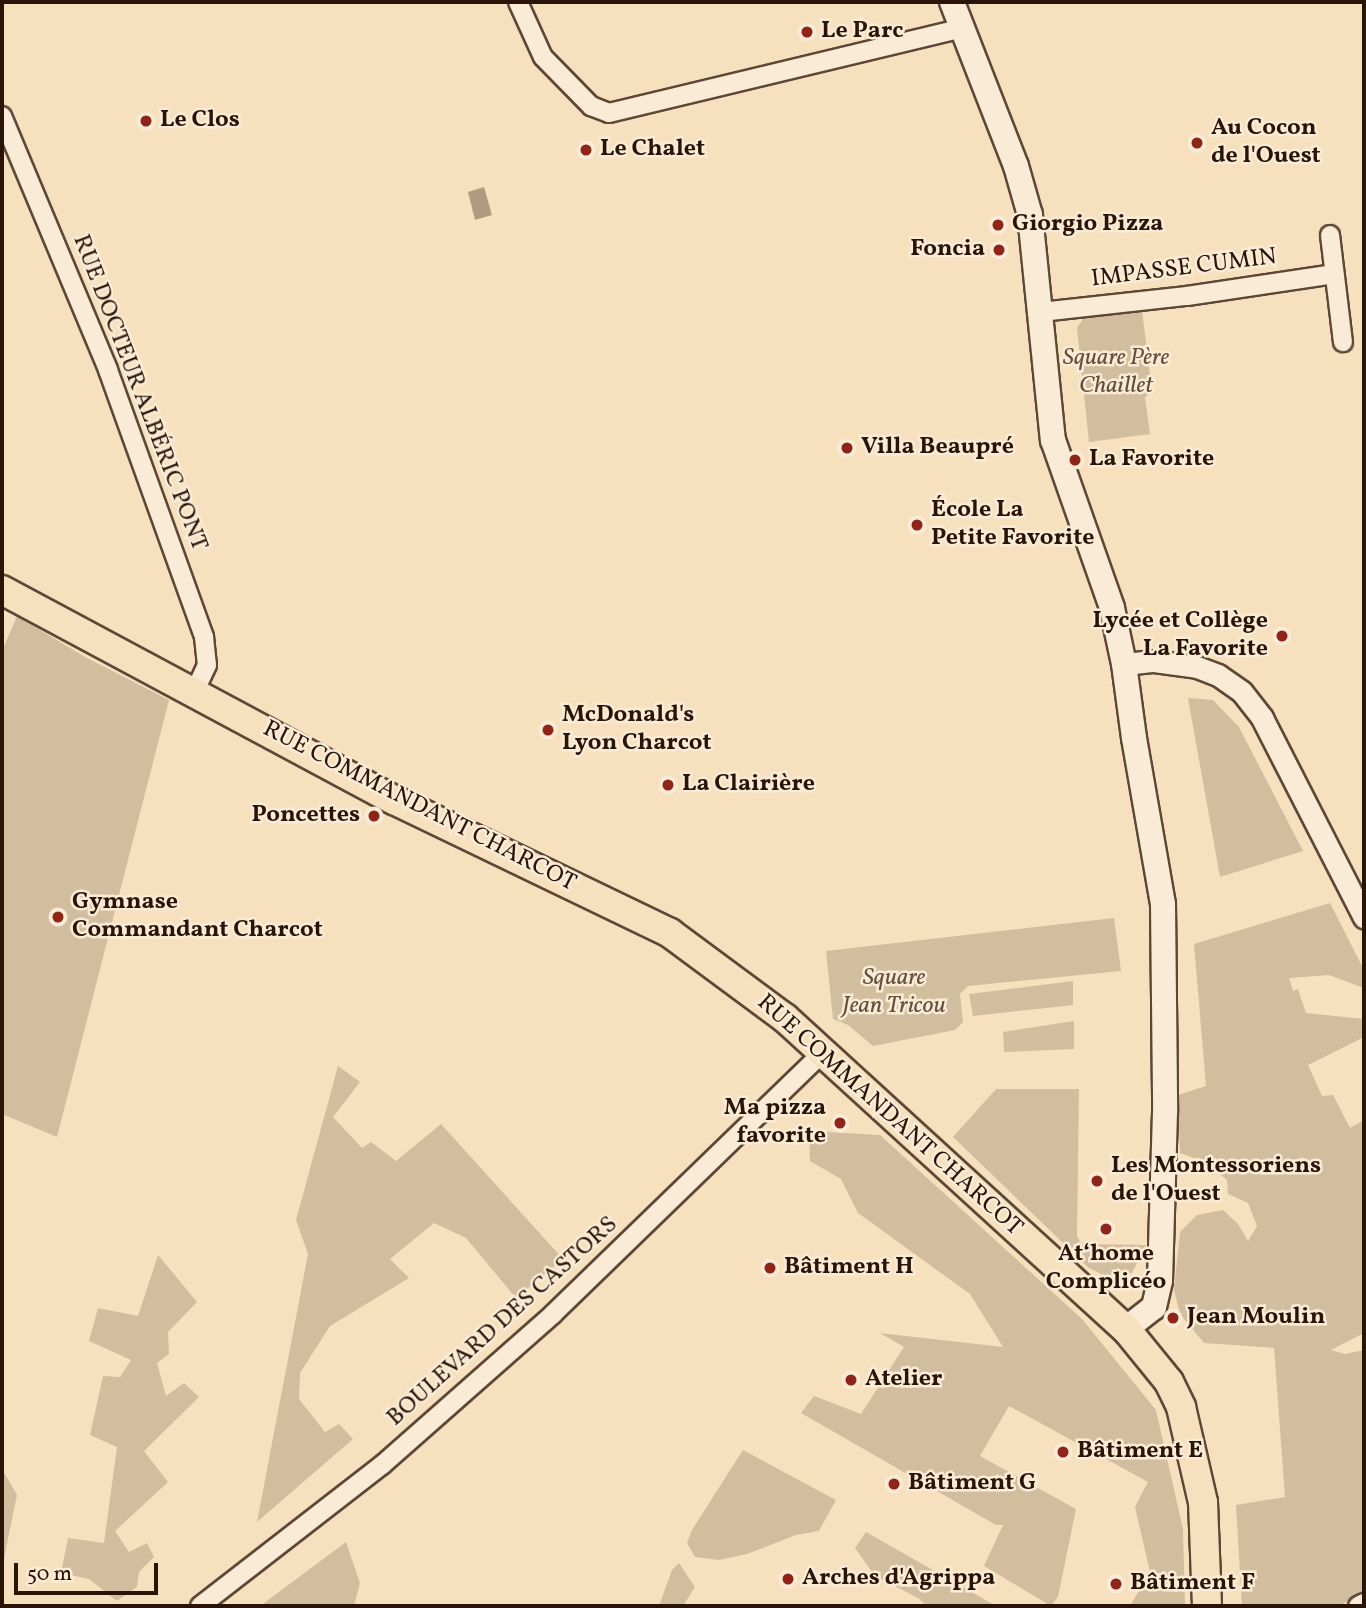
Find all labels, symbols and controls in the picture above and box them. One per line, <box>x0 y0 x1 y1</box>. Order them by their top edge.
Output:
place label: Le Parc <box>821 18 904 46</box>
marker: Le Parc <box>799 24 815 40</box>
place label: Le Clos <box>160 107 240 135</box>
marker: Le Clos <box>138 113 154 129</box>
place label: Au Cocon de l'Ouest <box>1211 115 1320 171</box>
marker: Au Cocon de l'Ouest <box>1189 135 1205 151</box>
place label: Le Chalet <box>600 136 705 164</box>
marker: Le Chalet <box>578 142 594 158</box>
place label: Giorgio Pizza <box>1012 211 1163 239</box>
marker: Giorgio Pizza <box>990 217 1006 233</box>
street label: RUE DOCTEUR ALBÉRIC PONT <box>65 231 213 555</box>
place label: Foncia <box>910 236 985 264</box>
marker: Foncia <box>991 242 1007 258</box>
street label: IMPASSE CUMIN <box>1090 243 1278 295</box>
park label: Square Père Chaillet <box>1063 345 1169 401</box>
place label: Villa Beaupré <box>861 434 1014 462</box>
marker: Villa Beaupré <box>839 440 855 456</box>
place label: La Favorite <box>1089 446 1214 474</box>
marker: La Favorite <box>1067 452 1083 468</box>
place label: École La Petite Favorite <box>931 497 1094 553</box>
marker: École La Petite Favorite <box>909 517 925 533</box>
place label: Lycée et Collège La Favorite <box>1092 608 1268 664</box>
marker: Lycée et Collège La Favorite <box>1274 628 1290 644</box>
place label: McDonald's Lyon Charcot <box>562 702 712 758</box>
street label: RUE COMMANDANT CHARCOT <box>257 715 581 899</box>
marker: McDonald's Lyon Charcot <box>540 722 556 738</box>
place label: La Clairière <box>682 771 815 799</box>
marker: La Clairière <box>660 777 676 793</box>
place label: Poncettes <box>251 802 360 830</box>
marker: Poncettes <box>366 808 382 824</box>
place label: Gymnase Commandant Charcot <box>72 889 323 945</box>
marker: Gymnase Commandant Charcot <box>50 909 66 925</box>
park label: Square Jean Tricou <box>842 965 946 1021</box>
street label: RUE COMMANDANT CHARCOT <box>750 989 1028 1243</box>
place label: Ma pizza favorite <box>724 1095 826 1151</box>
marker: Ma pizza favorite <box>832 1115 848 1131</box>
place label: Les Montessoriens de l'Ouest <box>1111 1153 1321 1209</box>
marker: Les Montessoriens de l'Ouest <box>1089 1173 1105 1189</box>
street label: BOULEVARD DES CASTORS <box>382 1211 624 1433</box>
marker: At‘home Complicéo <box>1098 1221 1114 1237</box>
place label: At‘home Complicéo <box>1046 1241 1166 1297</box>
place label: Bâtiment H <box>784 1254 914 1282</box>
marker: Bâtiment H <box>762 1260 778 1276</box>
place label: Jean Moulin <box>1187 1304 1325 1332</box>
marker: Jean Moulin <box>1165 1310 1181 1326</box>
place label: Atelier <box>865 1366 942 1394</box>
marker: Atelier <box>843 1372 859 1388</box>
place label: Bâtiment E <box>1077 1438 1203 1466</box>
marker: Bâtiment E <box>1055 1444 1071 1460</box>
place label: Bâtiment G <box>908 1470 1036 1498</box>
marker: Bâtiment G <box>886 1476 902 1492</box>
scale bar <box>18 1548 161 1592</box>
text: 50 m <box>27 1560 72 1589</box>
place label: Arches d'Agrippa <box>802 1565 995 1593</box>
place label: Bâtiment F <box>1130 1570 1255 1598</box>
marker: Arches d'Agrippa <box>780 1571 796 1587</box>
marker: Bâtiment F <box>1108 1576 1124 1592</box>

